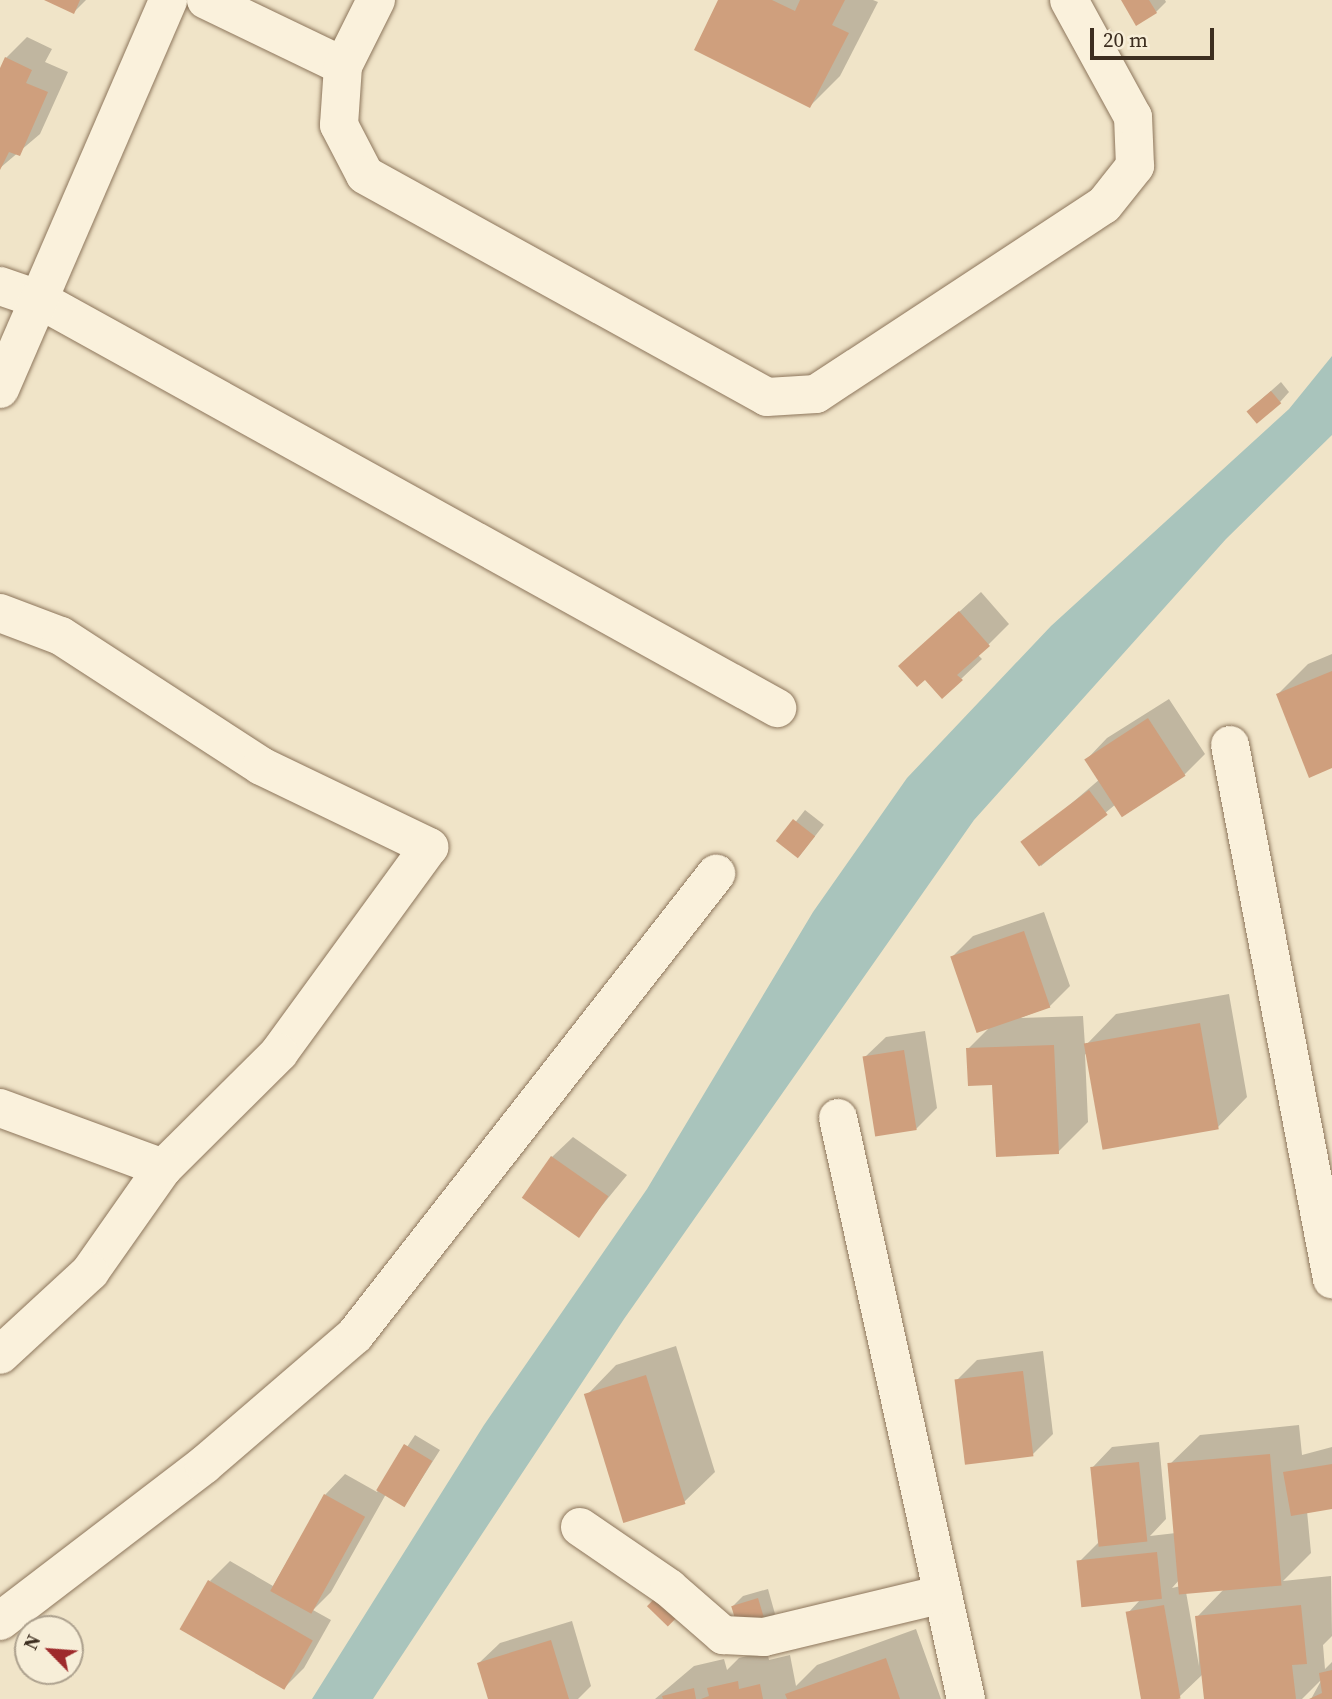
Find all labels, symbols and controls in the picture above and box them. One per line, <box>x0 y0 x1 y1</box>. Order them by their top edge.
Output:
scale bar <box>1094 14 1218 58</box>
text: 20 m <box>1103 25 1148 54</box>
north arrow <box>14 1615 84 1685</box>
text: N <box>17 1630 46 1654</box>

